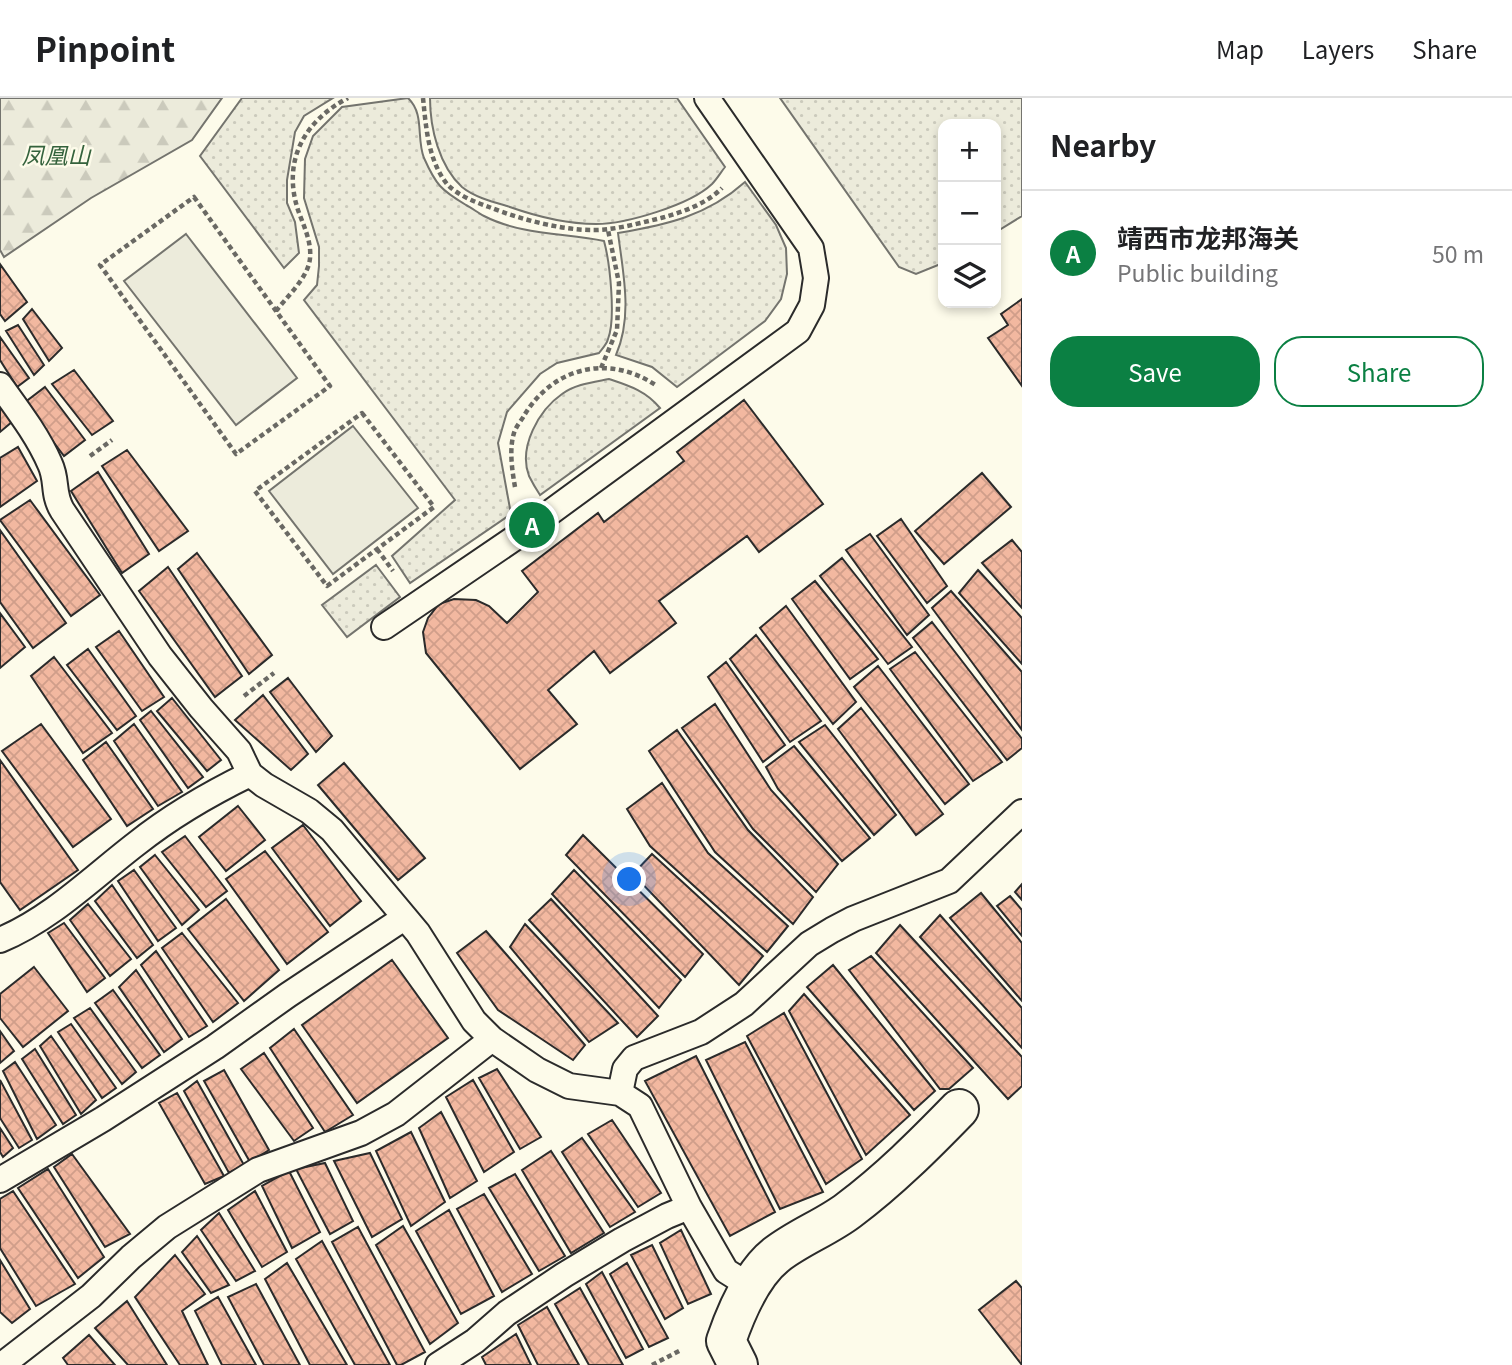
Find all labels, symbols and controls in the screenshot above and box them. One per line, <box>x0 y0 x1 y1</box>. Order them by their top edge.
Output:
text: Pinpoint <box>35 24 175 72</box>
text: Map <box>1216 31 1264 66</box>
text: Layers <box>1302 31 1374 66</box>
text: Share <box>1412 31 1477 66</box>
map controls <box>938 119 1001 308</box>
button: + <box>938 119 1001 182</box>
text: Nearby <box>1050 122 1156 166</box>
park label: 凤凰山 <box>22 137 93 171</box>
button: − <box>938 182 1001 245</box>
text: 靖西市龙邦海关 <box>1117 218 1299 255</box>
text: A <box>1066 236 1080 270</box>
text: 50 m <box>1432 236 1484 270</box>
button: layers <box>938 245 1001 308</box>
text: Public building <box>1117 255 1278 289</box>
button: Save <box>1050 336 1260 407</box>
button: Share <box>1274 336 1484 407</box>
pin: A <box>509 499 555 551</box>
your location <box>612 862 646 896</box>

